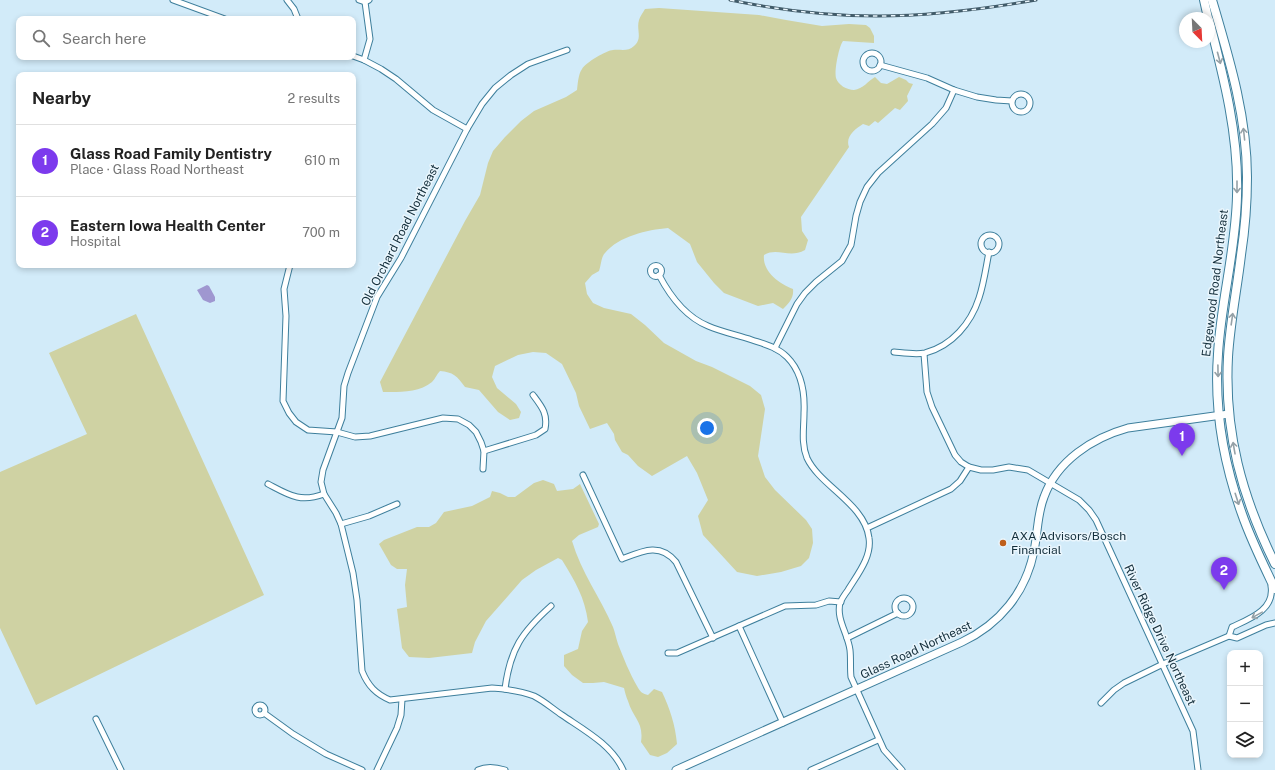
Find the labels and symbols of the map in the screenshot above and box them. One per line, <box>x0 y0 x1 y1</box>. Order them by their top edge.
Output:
north arrow <box>1179 12 1215 48</box>
one-way arrow <box>1216 51 1223 64</box>
one-way arrow <box>1240 128 1247 141</box>
street label: Old Orchard Road Northeast <box>358 162 442 308</box>
one-way arrow <box>1233 180 1241 193</box>
street label: Edgewood Road Northeast <box>1199 208 1231 358</box>
one-way arrow <box>1228 313 1236 326</box>
one-way arrow <box>1214 364 1222 377</box>
your location <box>697 418 717 438</box>
pin: 1 <box>1169 423 1195 456</box>
one-way arrow <box>1229 442 1237 455</box>
one-way arrow <box>1234 493 1241 506</box>
place label: AXA Advisors/Bosch Financial <box>1011 529 1126 557</box>
marker: AXA Advisors/Bosch Financial <box>998 538 1008 548</box>
pin: 2 <box>1211 557 1237 590</box>
street label: River Ridge Drive Northeast <box>1121 562 1199 708</box>
one-way arrow <box>1251 611 1263 619</box>
street label: Glass Road Northeast <box>858 618 974 682</box>

